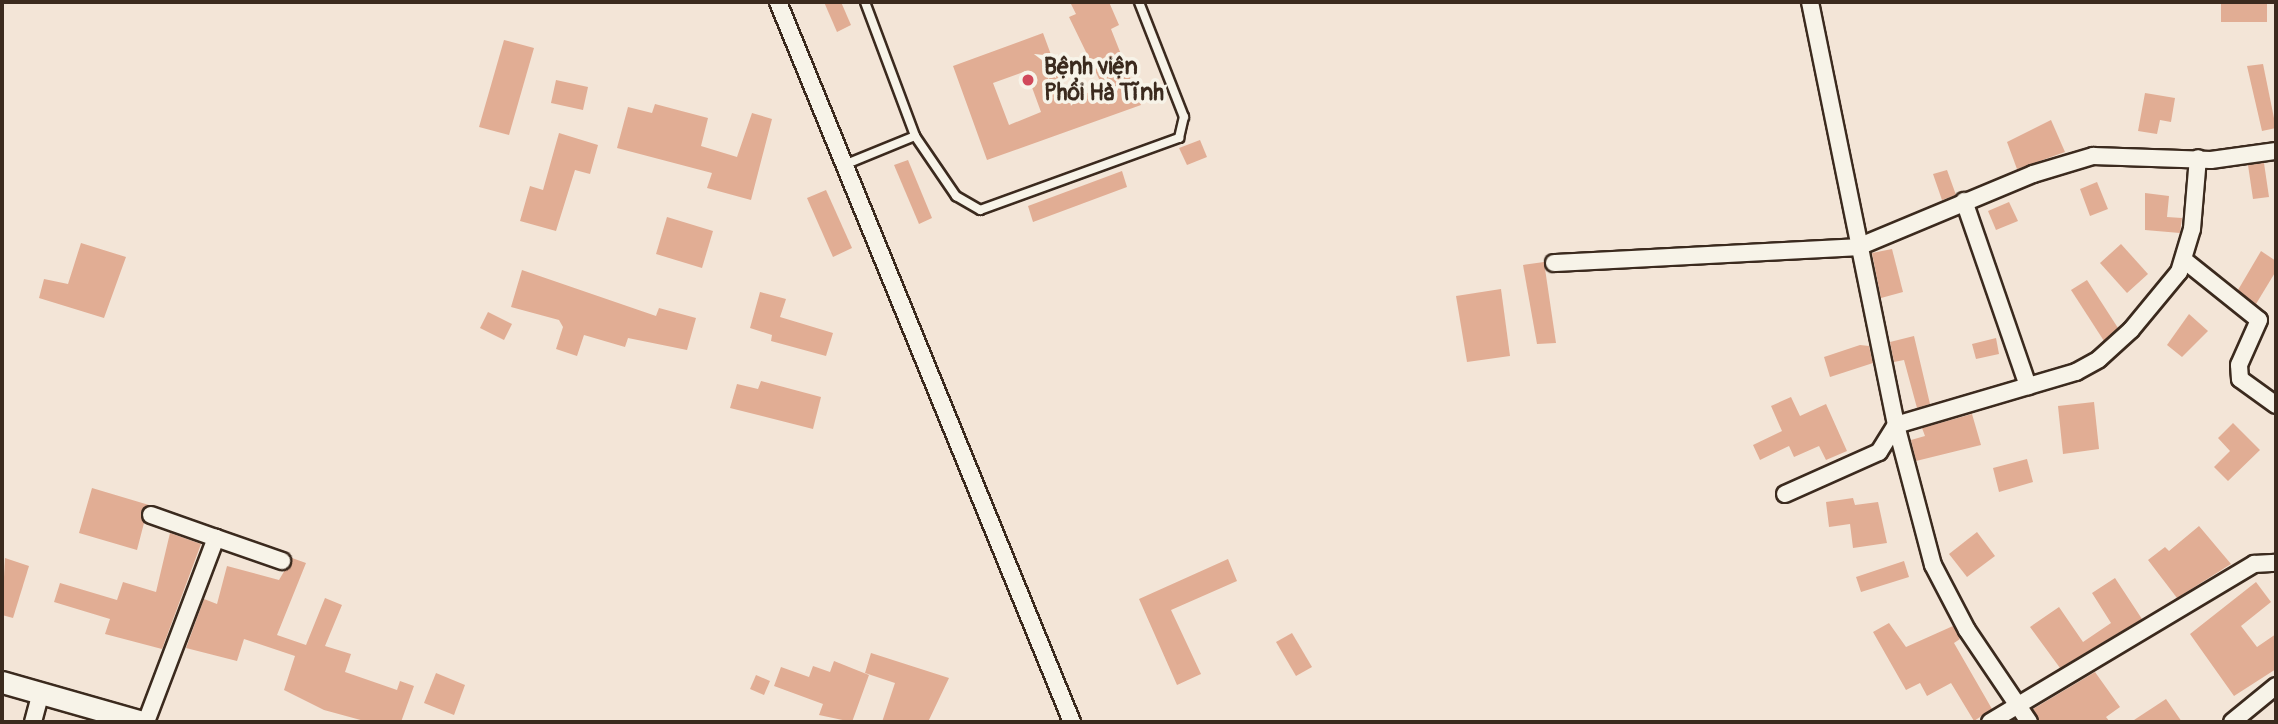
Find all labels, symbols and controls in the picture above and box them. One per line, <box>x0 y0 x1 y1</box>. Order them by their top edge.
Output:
place label: Bệnh viện Phổi Hà Tĩnh <box>1044 53 1164 107</box>
marker: Bệnh viện Phổi Hà Tĩnh <box>1018 70 1038 90</box>

